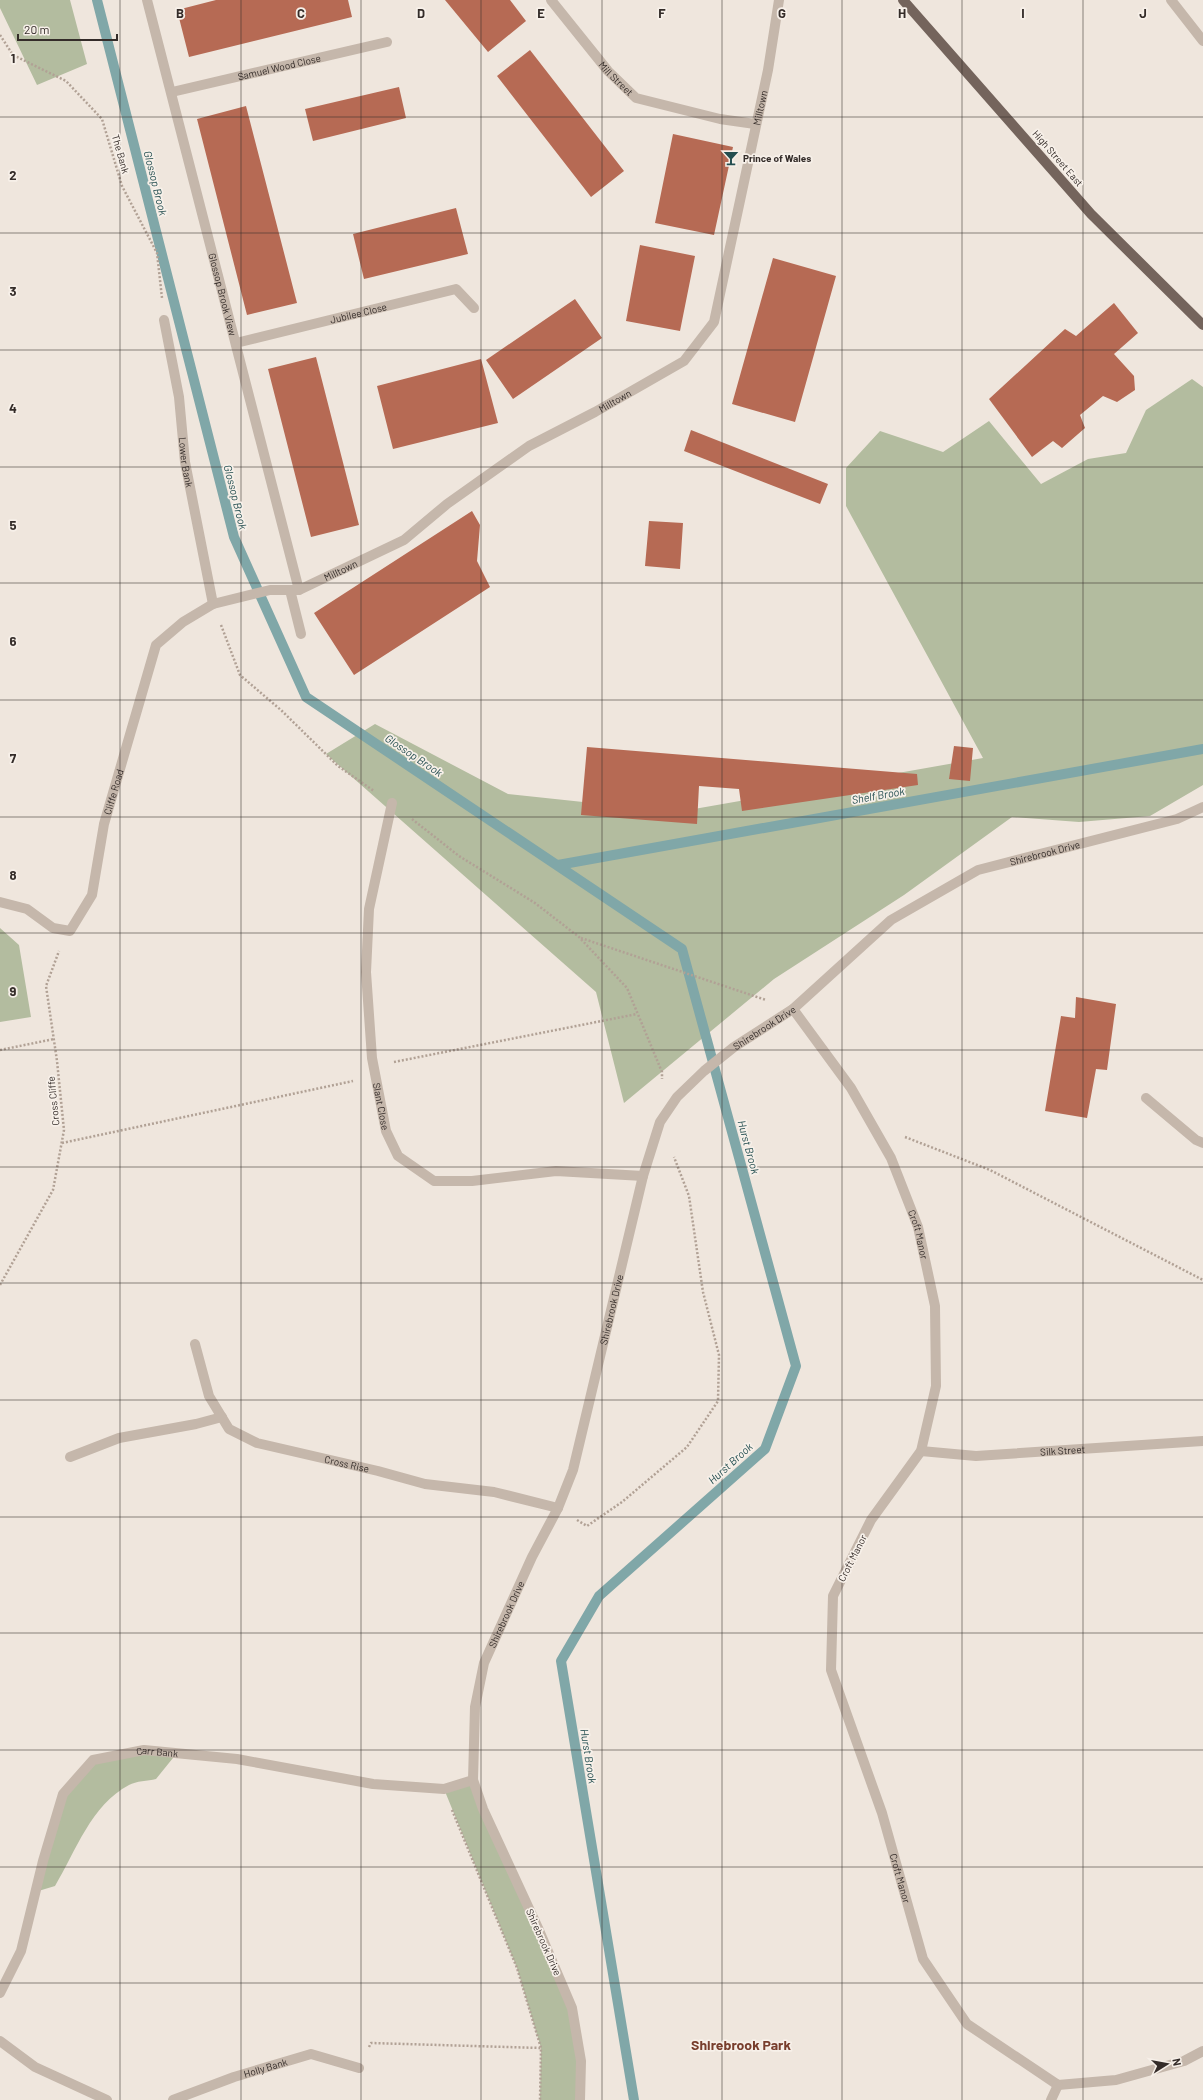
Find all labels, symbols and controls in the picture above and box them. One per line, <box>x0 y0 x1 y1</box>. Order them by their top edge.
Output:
text: B <box>176 5 184 21</box>
text: C <box>297 5 305 21</box>
text: D <box>417 5 425 21</box>
text: E <box>537 5 545 21</box>
text: F <box>658 5 666 21</box>
text: G <box>778 5 786 21</box>
text: H <box>898 5 906 21</box>
text: I <box>1021 5 1025 21</box>
text: J <box>1139 5 1147 21</box>
scale bar <box>18 16 117 42</box>
text: 20 m <box>24 22 50 36</box>
text: 1 <box>11 50 15 66</box>
street label: Samuel Wood Close <box>236 52 322 83</box>
street label: Mill Street <box>597 59 636 98</box>
street label: Milltown <box>750 89 770 127</box>
street label: High Street East <box>1030 127 1086 189</box>
street label: The Bank <box>110 133 132 175</box>
water label: Glossop Brook <box>142 149 170 217</box>
bar icon: Prince of Wales <box>722 149 740 167</box>
place label: Prince of Wales <box>743 152 811 164</box>
text: 2 <box>9 167 17 183</box>
street label: Glossop Brook View <box>206 252 239 337</box>
text: 3 <box>9 283 17 299</box>
street label: Jubilee Close <box>329 300 388 326</box>
street label: Milltown <box>596 387 633 415</box>
text: 4 <box>9 400 17 416</box>
street label: Lower Bank <box>177 436 196 488</box>
water label: Glossop Brook <box>222 463 250 531</box>
text: 5 <box>9 517 17 533</box>
street label: Milltown <box>322 557 359 583</box>
text: 6 <box>10 633 17 649</box>
water label: Glossop Brook <box>383 731 446 779</box>
text: 7 <box>10 750 17 766</box>
street label: Cliffe Road <box>101 768 126 816</box>
water label: Shelf Brook <box>851 784 906 806</box>
street label: Shirebrook Drive <box>1008 838 1081 868</box>
text: 8 <box>9 867 17 883</box>
text: 9 <box>10 983 17 999</box>
street label: Shirebrook Drive <box>731 1003 798 1052</box>
street label: Cross Cliffe <box>44 1076 62 1126</box>
street label: Slant Close <box>371 1082 392 1131</box>
water label: Hurst Brook <box>736 1119 763 1176</box>
street label: Croft Manor <box>906 1208 931 1261</box>
street label: Shirebrook Drive <box>597 1273 625 1346</box>
water label: Hurst Brook <box>705 1439 755 1486</box>
street label: Silk Street <box>1040 1443 1086 1458</box>
street label: Cross Rise <box>323 1453 370 1475</box>
street label: Croft Manor <box>835 1532 869 1583</box>
street label: Shirebrook Drive <box>486 1579 526 1649</box>
water label: Hurst Brook <box>578 1728 600 1785</box>
street label: Carr Bank <box>135 1744 179 1759</box>
street label: Croft Manor <box>888 1852 913 1905</box>
street label: Shirebrook Drive <box>524 1907 564 1977</box>
district label: Shirebrook Park <box>691 2036 791 2053</box>
north arrow <box>1147 2044 1187 2084</box>
street label: Holly Bank <box>242 2055 289 2080</box>
text: N <box>1170 2057 1184 2067</box>

